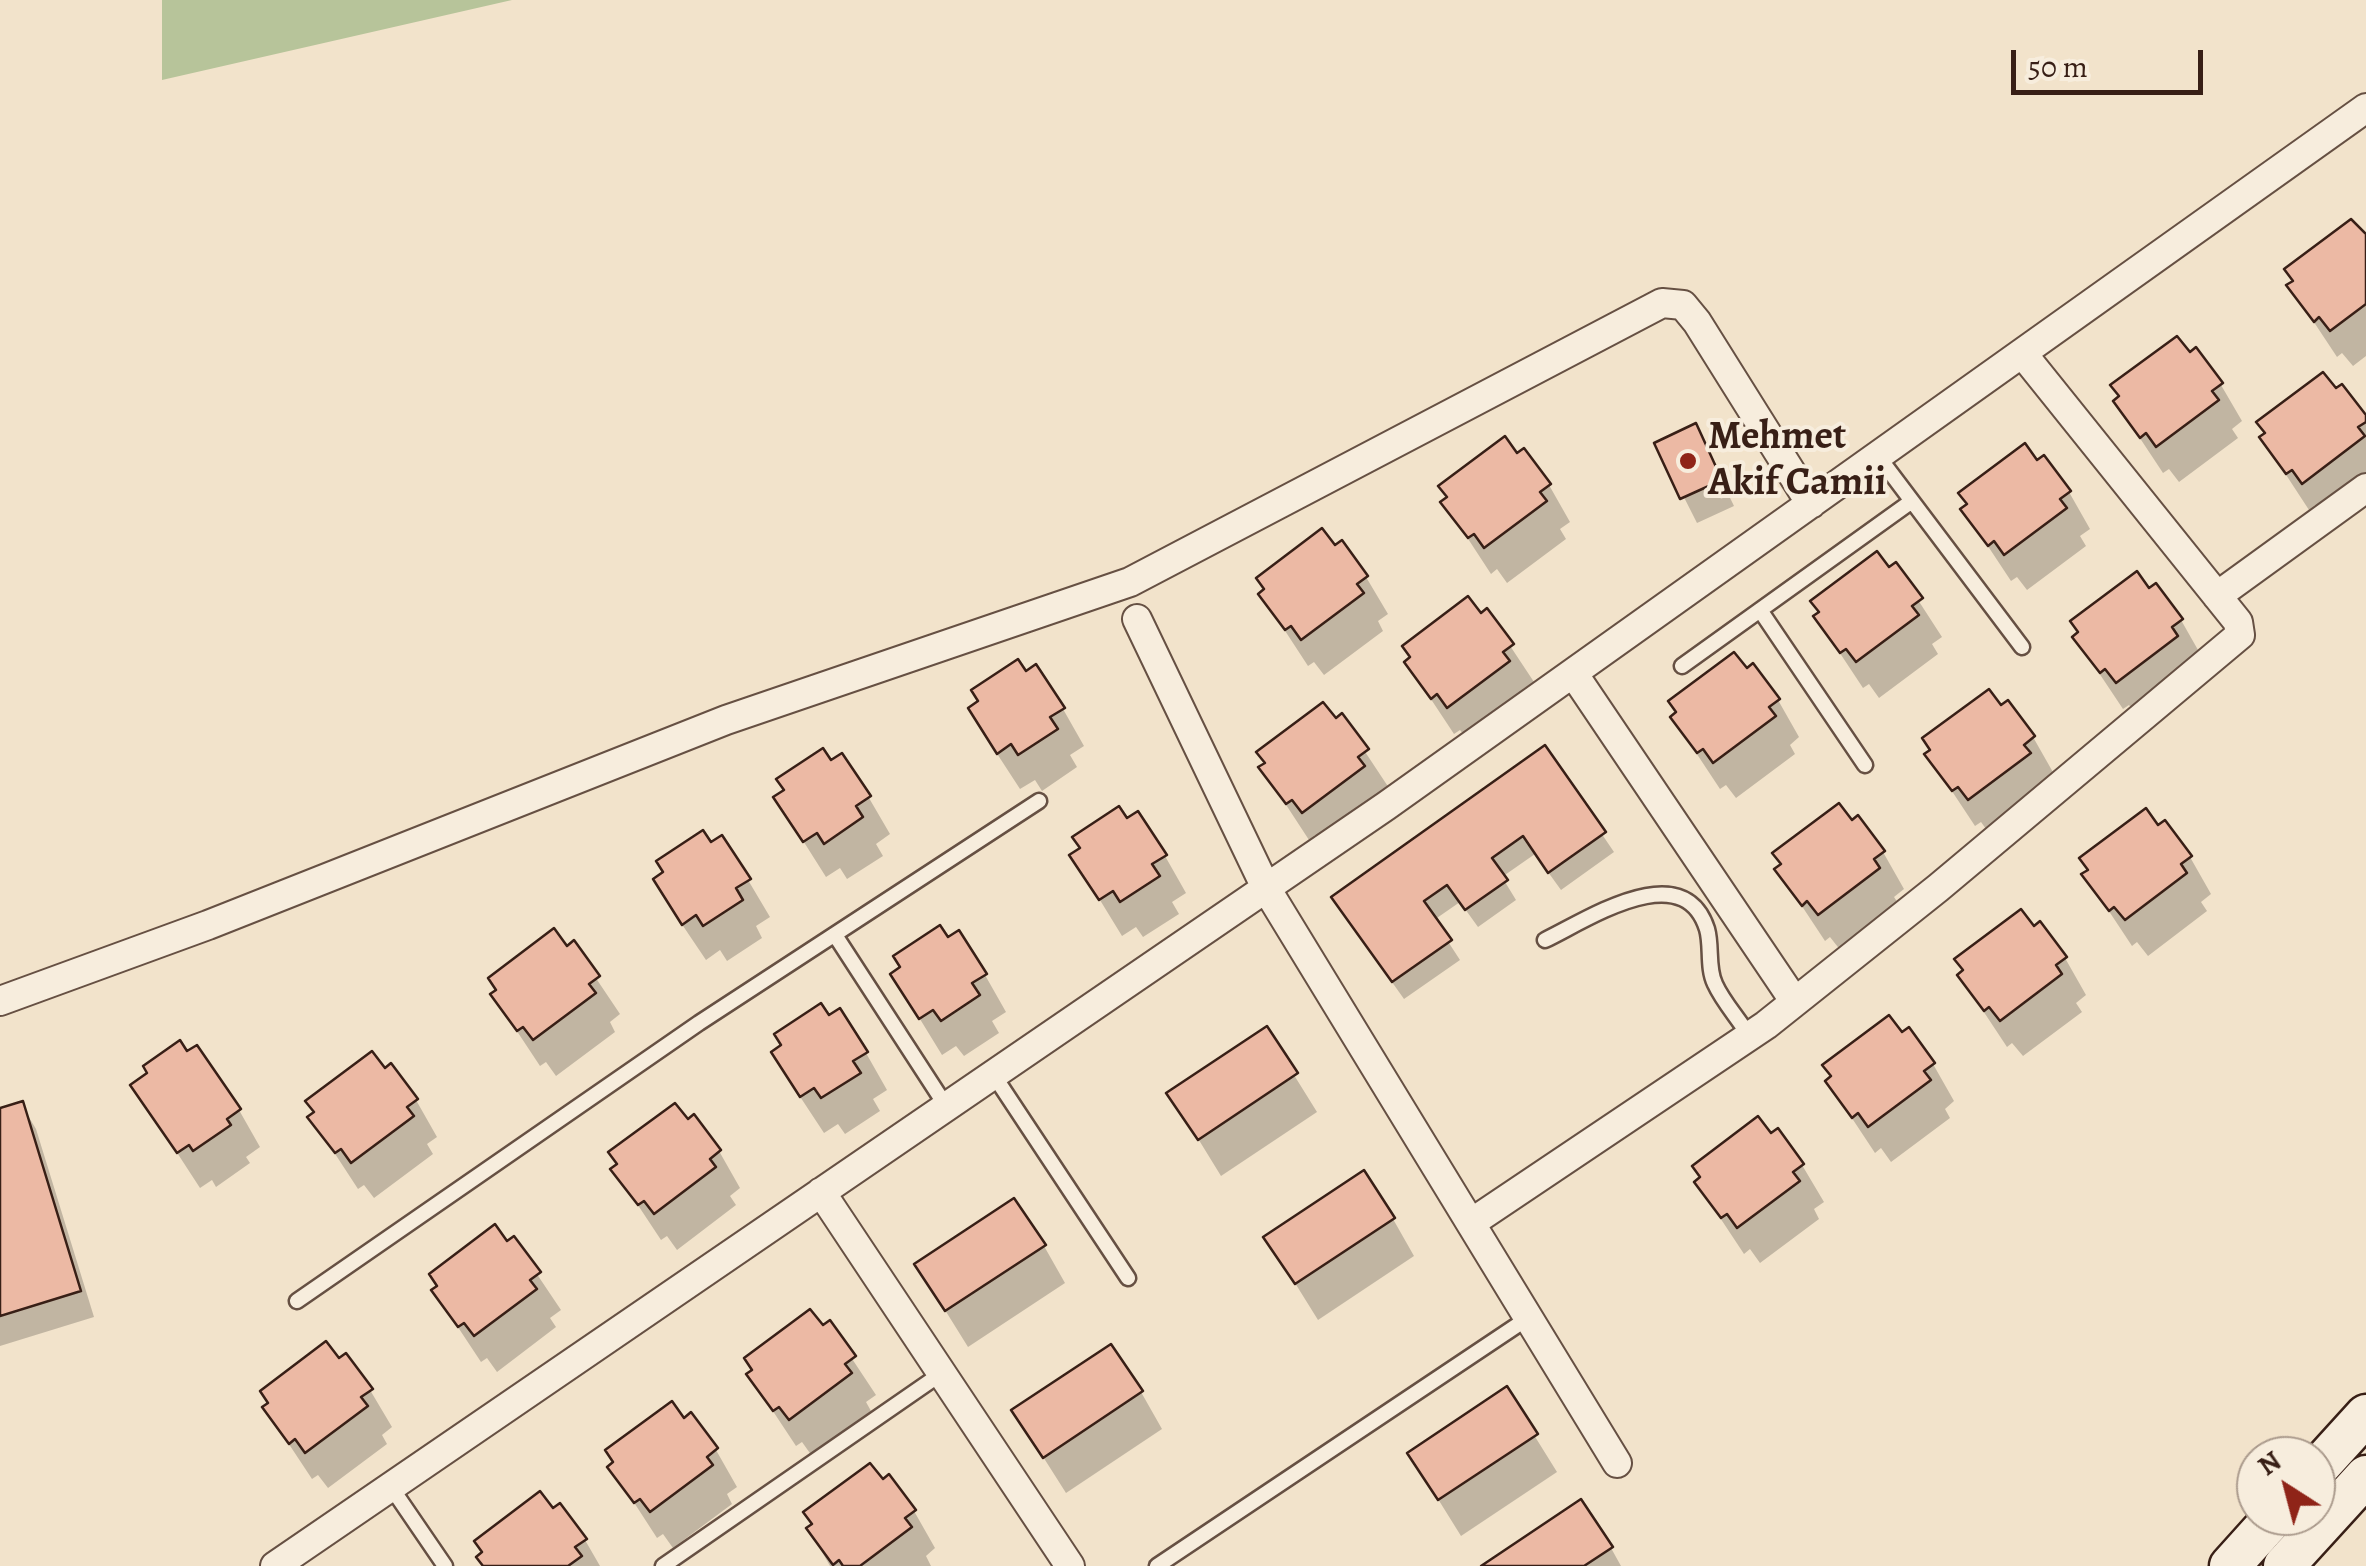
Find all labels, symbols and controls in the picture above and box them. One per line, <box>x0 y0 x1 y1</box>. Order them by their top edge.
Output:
scale bar <box>2016 30 2208 92</box>
text: 50 m <box>2028 47 2088 87</box>
place label: Mehmet Akif Camii <box>1708 414 1887 508</box>
marker: Mehmet Akif Camii <box>1677 450 1699 472</box>
north arrow <box>2236 1436 2336 1536</box>
text: N <box>2250 1442 2289 1485</box>

